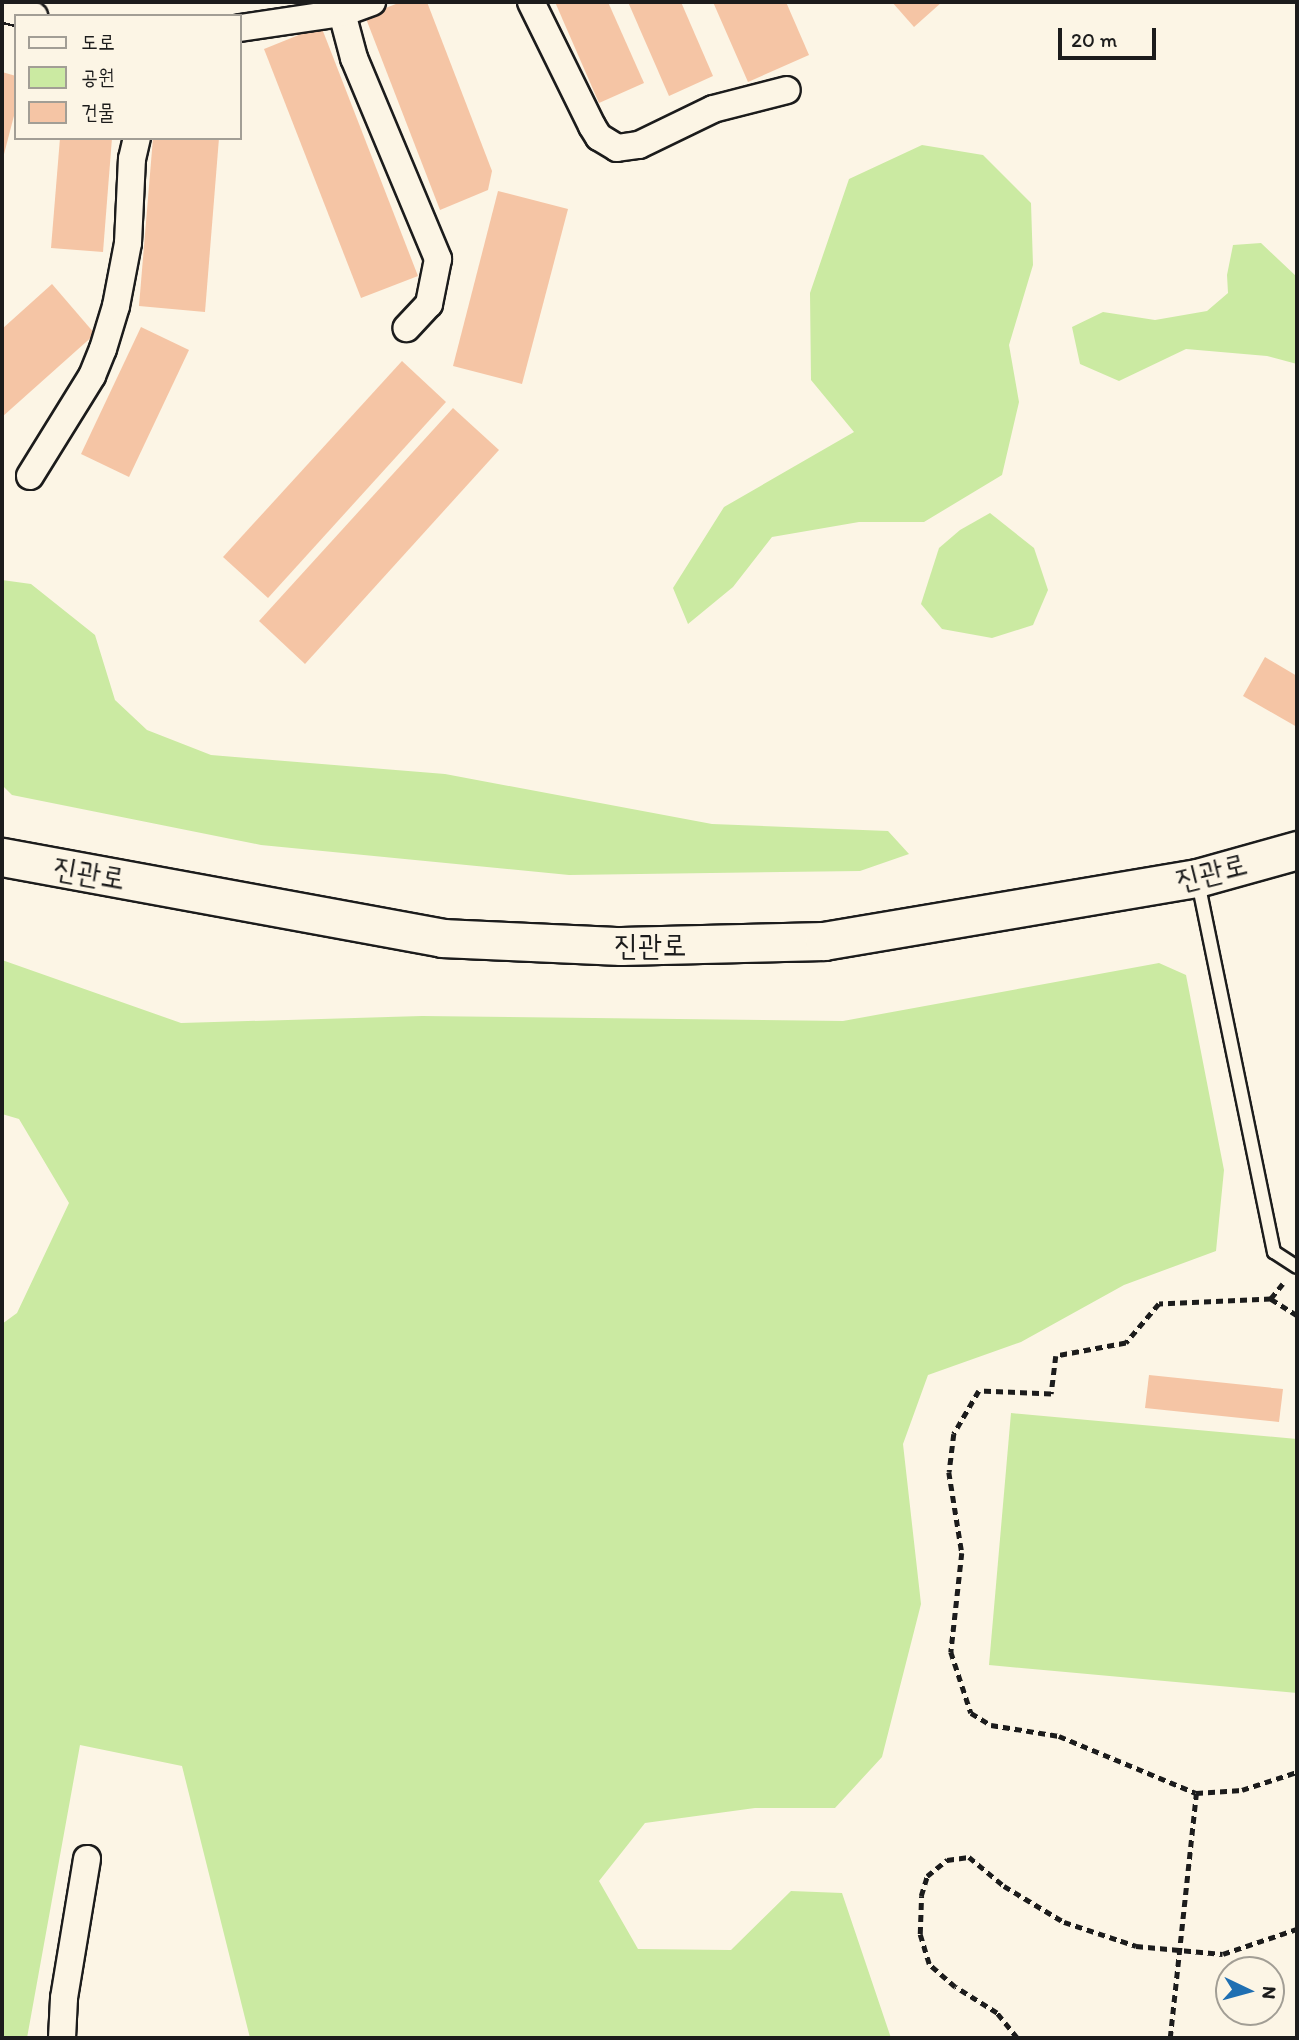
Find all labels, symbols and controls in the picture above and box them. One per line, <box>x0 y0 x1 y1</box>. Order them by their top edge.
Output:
legend <box>14 14 242 140</box>
scale bar <box>1061 14 1159 58</box>
text: 20 m <box>1071 27 1117 52</box>
text: 도로 <box>81 29 115 54</box>
text: 공원 <box>81 64 115 89</box>
text: 건물 <box>81 99 115 124</box>
street label: 진관로 <box>1172 846 1250 898</box>
street label: 진관로 <box>50 849 128 897</box>
street label: 진관로 <box>614 927 686 963</box>
north arrow <box>1215 1956 1285 2026</box>
text: N <box>1257 1985 1281 2000</box>

